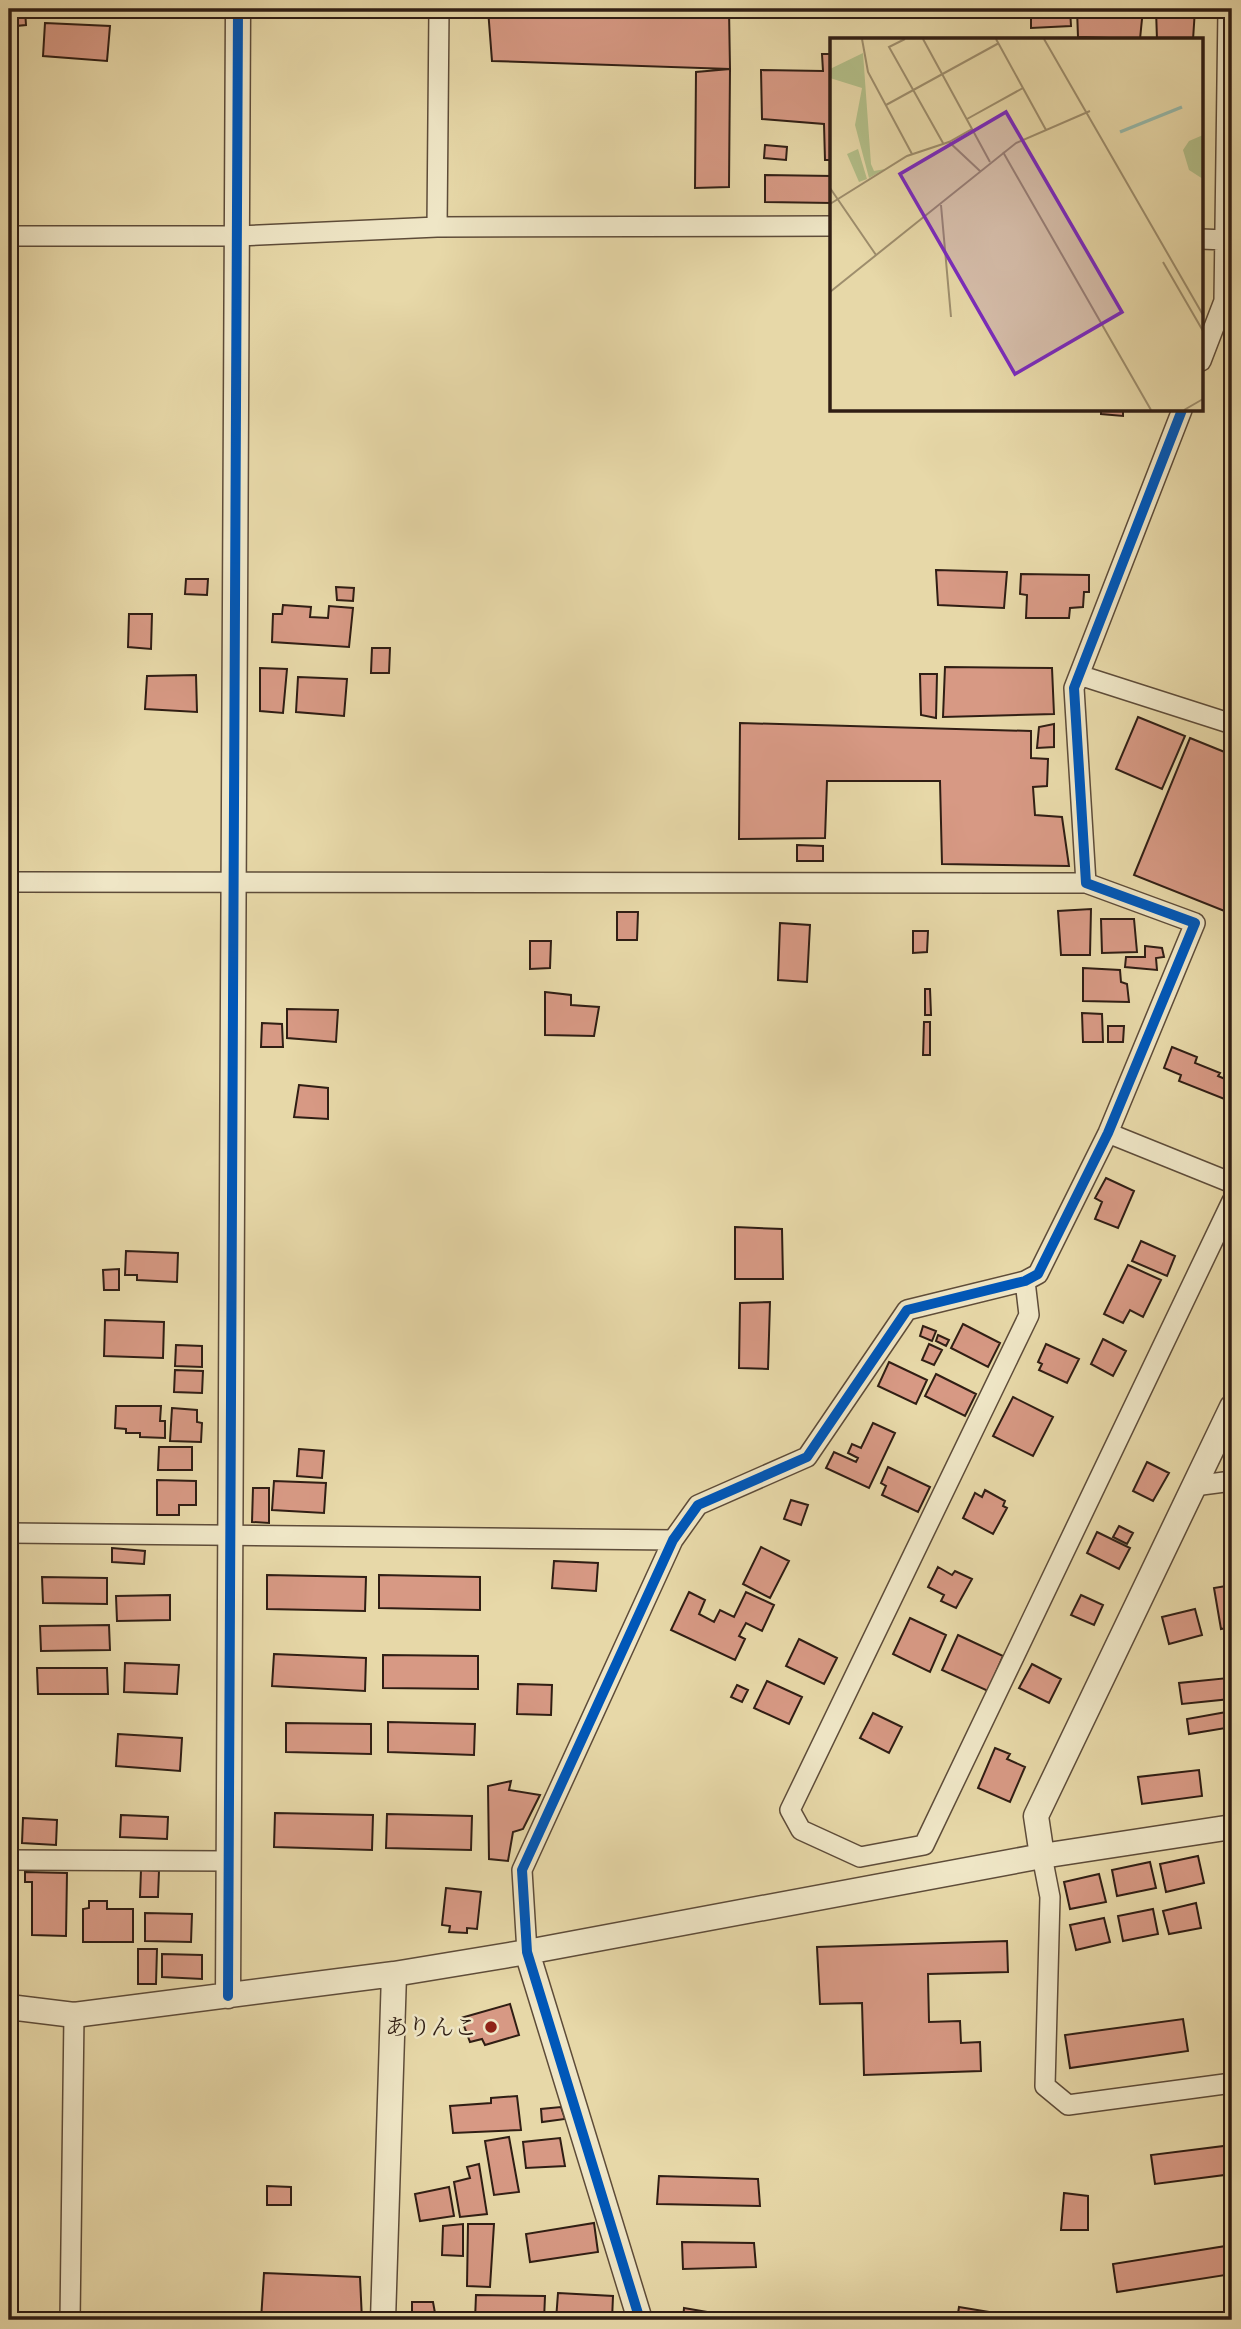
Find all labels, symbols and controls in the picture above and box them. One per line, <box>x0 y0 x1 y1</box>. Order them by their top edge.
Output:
inset map <box>830 38 1202 411</box>
place label: ありんこ <box>385 2013 477 2042</box>
marker: ありんこ <box>483 2019 499 2035</box>

